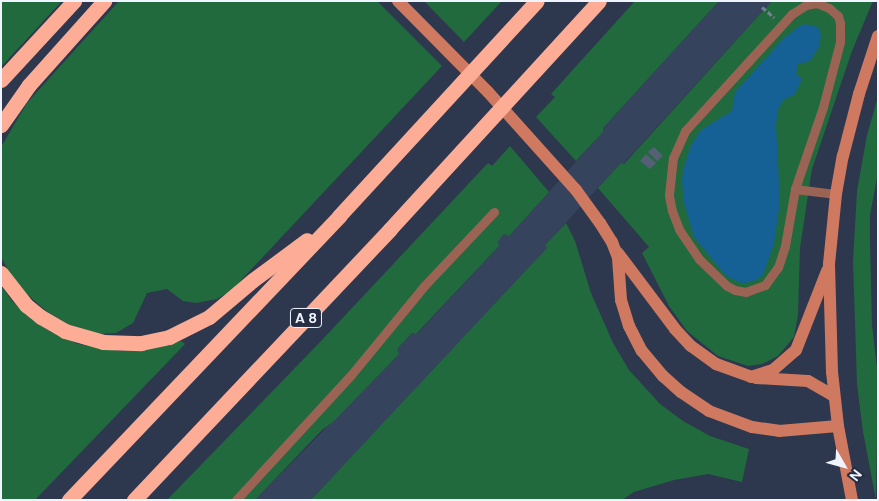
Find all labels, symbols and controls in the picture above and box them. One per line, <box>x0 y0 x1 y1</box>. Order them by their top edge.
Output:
road number: A 8 <box>290 306 322 330</box>
north arrow <box>819 441 869 491</box>
text: N <box>846 466 866 485</box>

